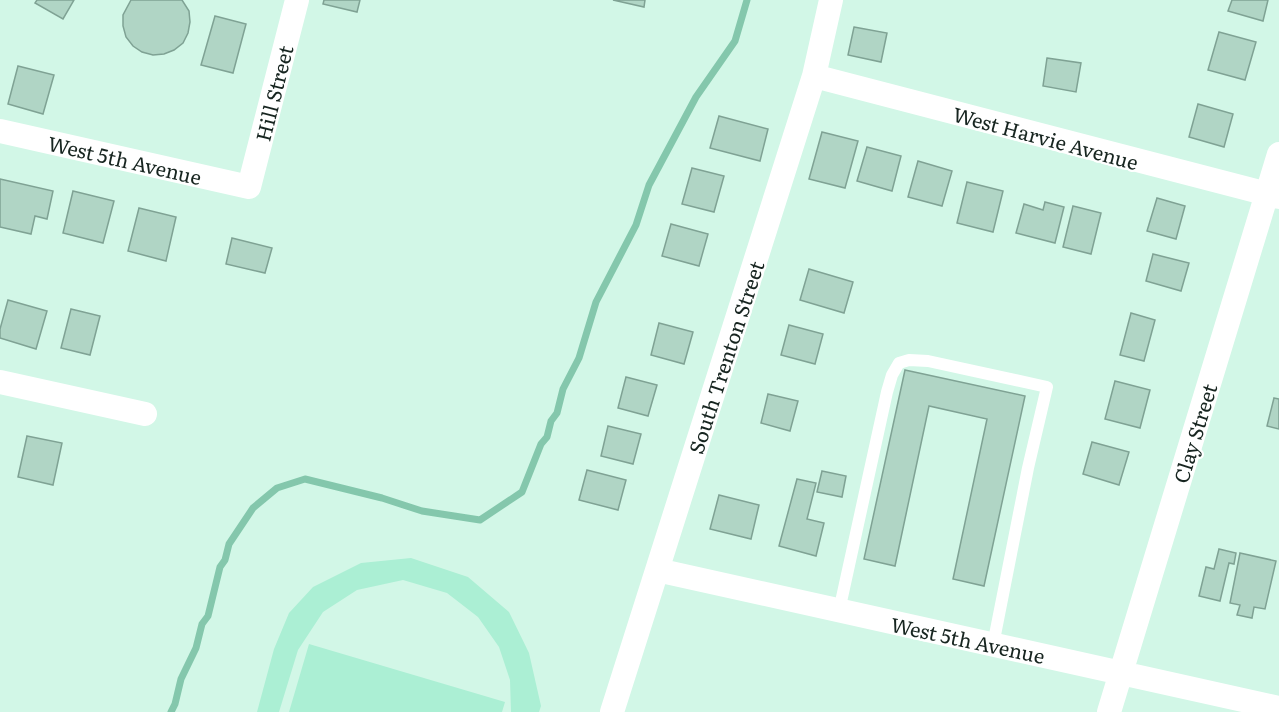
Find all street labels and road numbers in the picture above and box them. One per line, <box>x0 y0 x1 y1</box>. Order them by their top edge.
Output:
street label: Hill Street <box>247 42 299 144</box>
street label: West Harvie Avenue <box>950 98 1142 176</box>
street label: West 5th Avenue <box>45 127 205 191</box>
street label: South Trenton Street <box>680 257 770 457</box>
street label: Clay Street <box>1165 379 1223 487</box>
street label: West 5th Avenue <box>888 608 1048 670</box>

